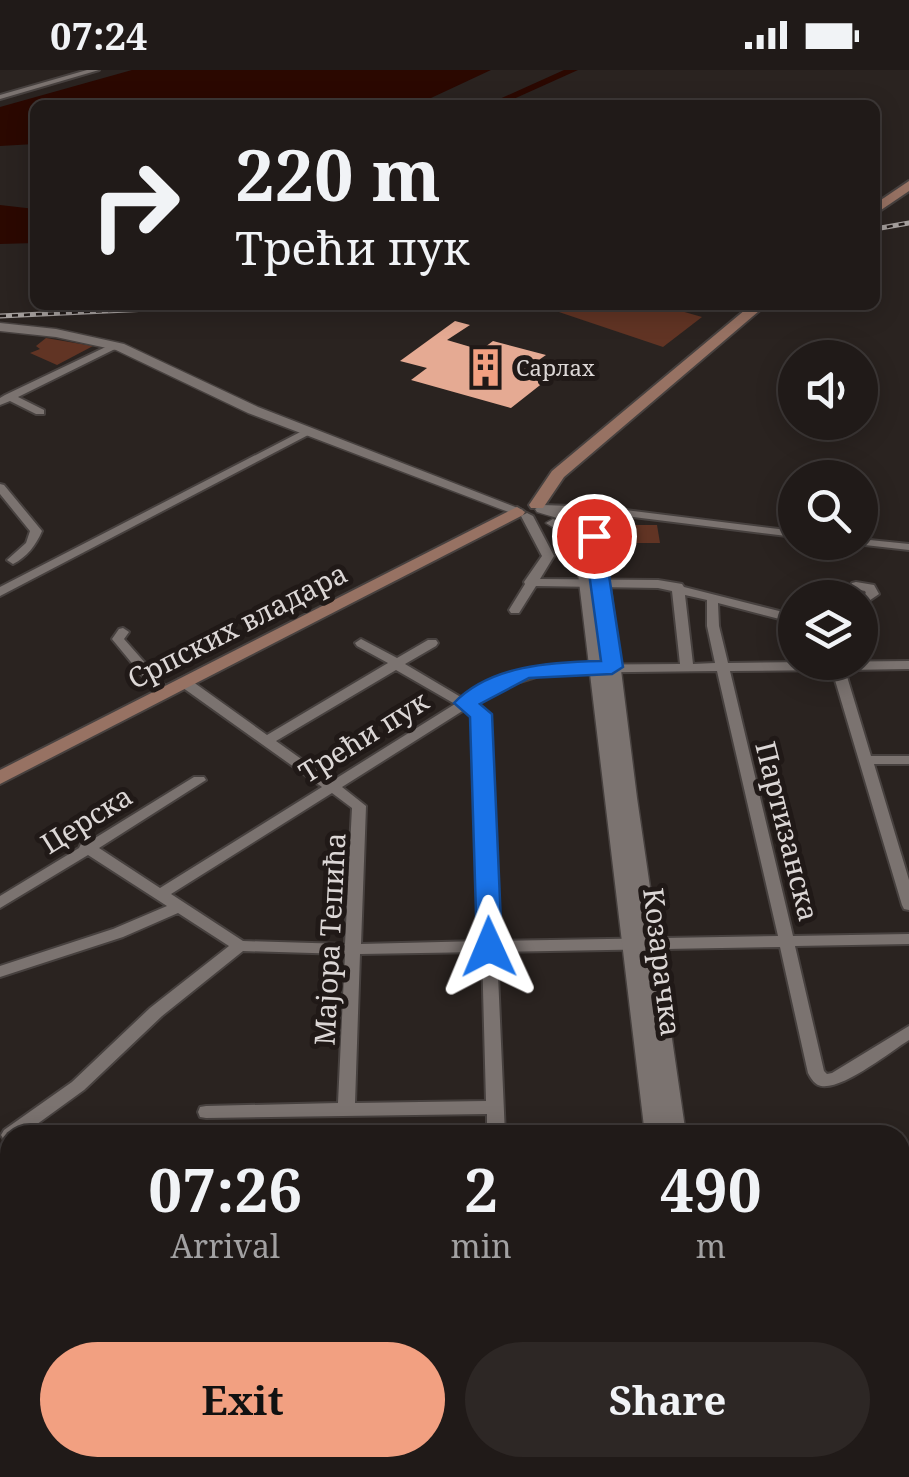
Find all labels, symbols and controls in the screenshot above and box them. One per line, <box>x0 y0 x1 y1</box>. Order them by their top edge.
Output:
text: 07:24 <box>50 9 147 61</box>
text: 220 m <box>235 126 441 222</box>
icon: right <box>70 140 200 270</box>
text: Трећи пук <box>235 217 470 278</box>
map controls <box>778 340 878 680</box>
button: sound <box>778 340 878 440</box>
building icon: Сарлах <box>465 346 507 388</box>
place label: Сарлах <box>516 352 595 382</box>
button: search <box>778 460 878 560</box>
pin <box>552 494 637 579</box>
icon: arrive <box>567 509 622 564</box>
street label: Српских владара <box>121 553 353 697</box>
button: layers <box>778 580 878 680</box>
street label: Трећи пук <box>291 681 435 791</box>
street label: Партизанска <box>747 737 829 925</box>
street label: Церска <box>33 776 139 862</box>
street label: Мајора Тепића <box>304 832 354 1046</box>
street label: Козарачка <box>635 886 691 1038</box>
position arrow <box>437 895 541 999</box>
text: 07:26 <box>148 1148 302 1230</box>
text: 2 <box>464 1148 498 1230</box>
text: 490 <box>660 1148 762 1230</box>
text: Arrival <box>171 1224 280 1267</box>
text: min <box>451 1224 512 1267</box>
text: m <box>696 1224 726 1267</box>
button: Exit <box>40 1342 445 1457</box>
button: Share <box>465 1342 870 1457</box>

